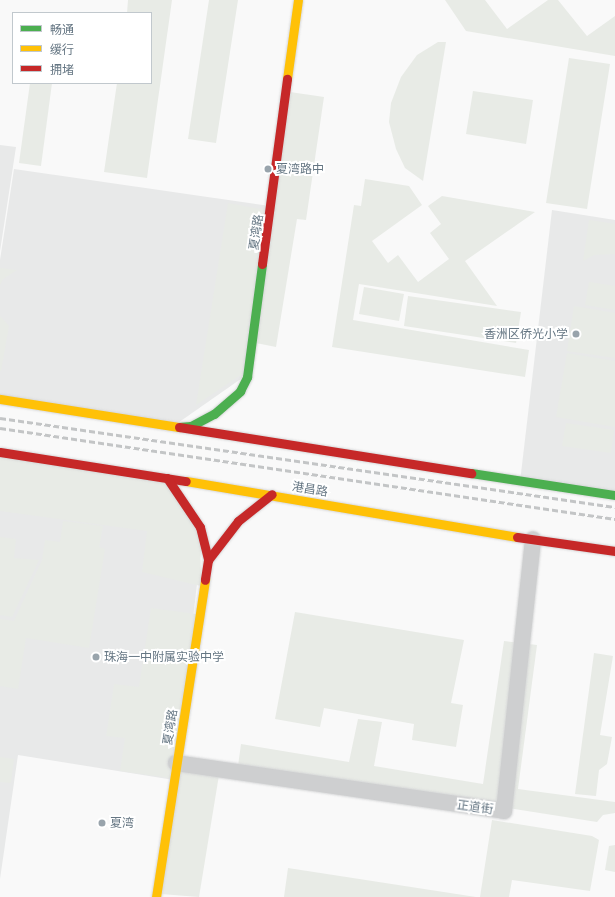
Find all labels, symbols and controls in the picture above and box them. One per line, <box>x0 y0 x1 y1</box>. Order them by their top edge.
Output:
legend <box>12 12 152 84</box>
text: 畅通 <box>50 23 74 36</box>
text: 缓行 <box>50 43 74 56</box>
text: 拥堵 <box>50 63 74 76</box>
place label: 夏湾路中 <box>276 162 324 176</box>
marker: 夏湾路中 <box>263 164 273 174</box>
street label: 夏湾路 <box>246 213 266 251</box>
place label: 香洲区侨光小学 <box>484 327 568 341</box>
marker: 香洲区侨光小学 <box>571 329 581 339</box>
street label: 港昌路 <box>291 479 329 499</box>
place label: 珠海一中附属实验中学 <box>104 650 224 664</box>
marker: 珠海一中附属实验中学 <box>91 652 101 662</box>
street label: 夏湾路 <box>160 708 180 746</box>
street label: 正道街 <box>456 797 494 817</box>
place label: 夏湾 <box>110 816 134 830</box>
marker: 夏湾 <box>97 818 107 828</box>

